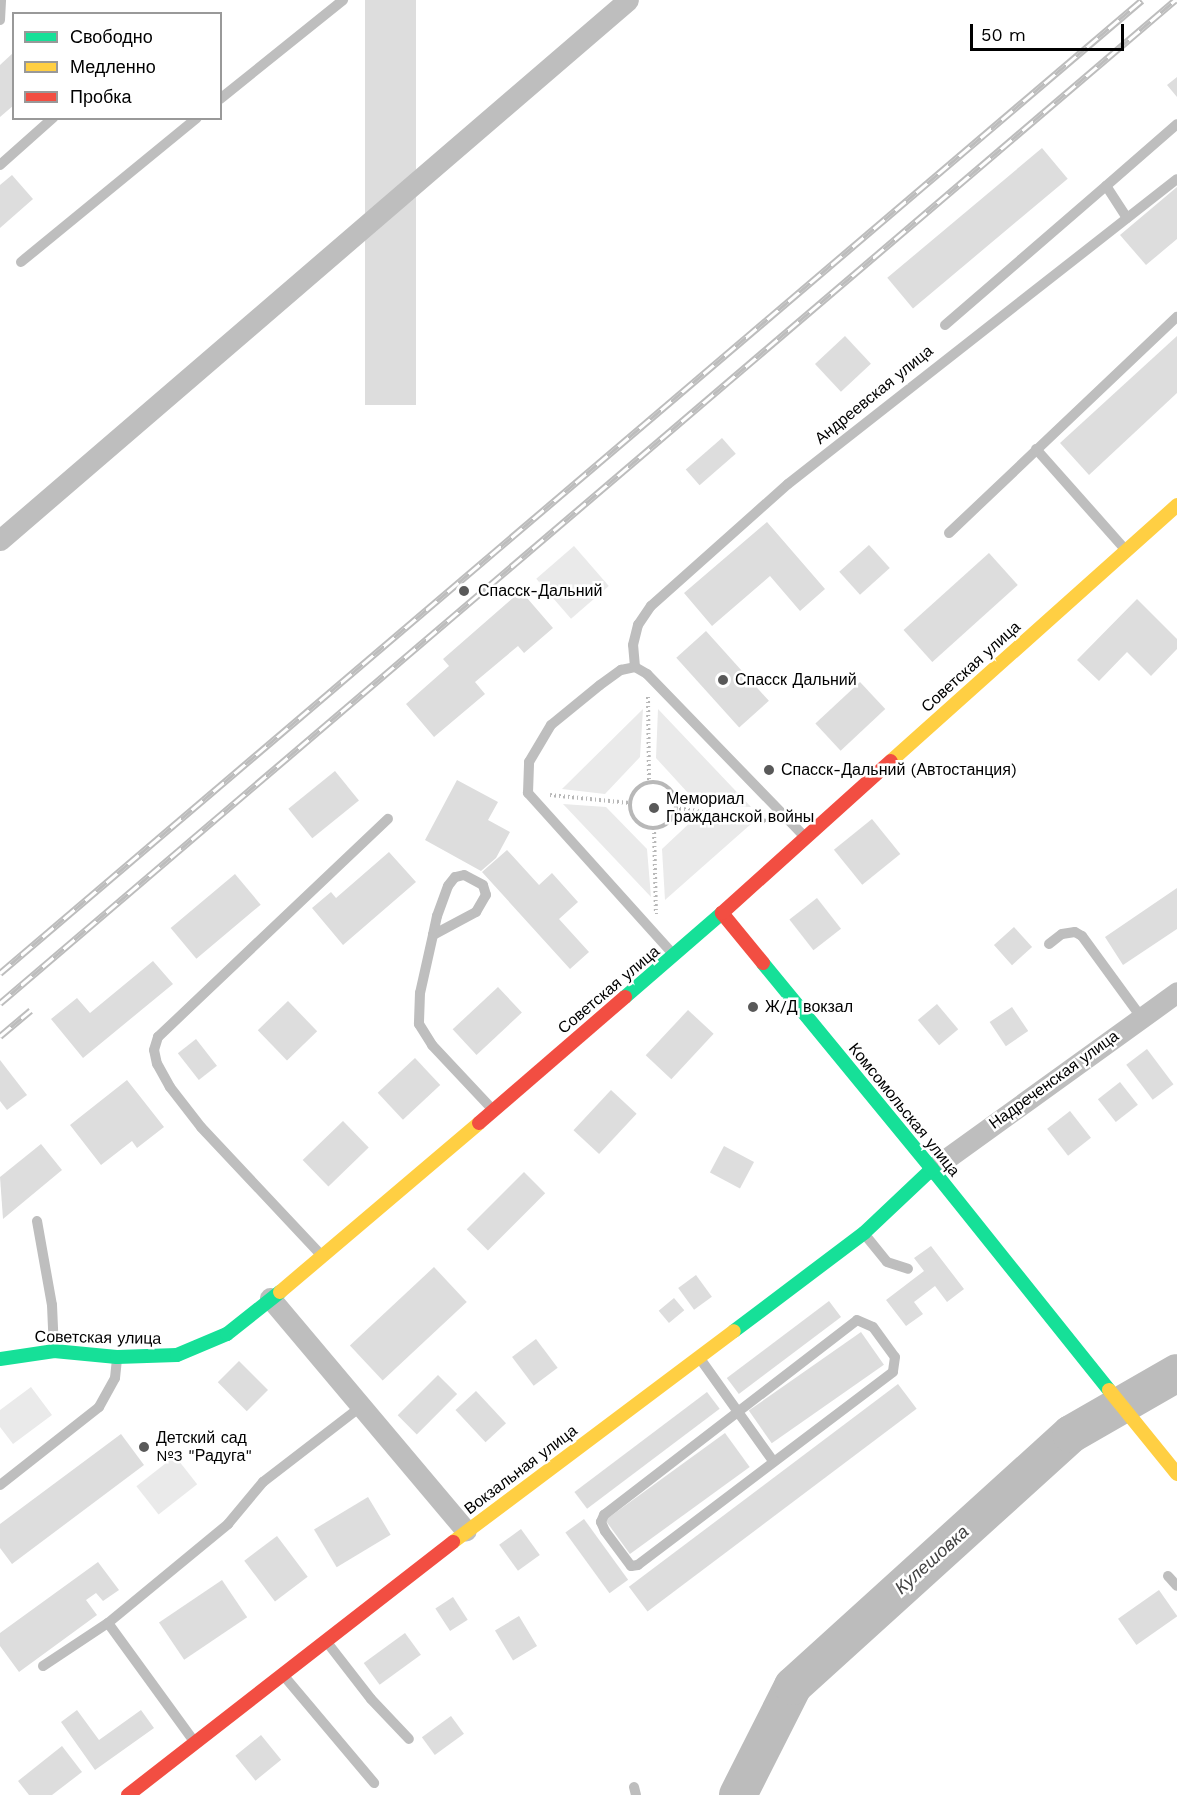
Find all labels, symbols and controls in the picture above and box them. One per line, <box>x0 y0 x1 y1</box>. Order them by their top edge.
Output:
legend <box>12 12 222 120</box>
scale bar <box>973 12 1128 50</box>
text: 50 m <box>981 24 1026 45</box>
text: Свободно <box>70 26 153 47</box>
text: Медленно <box>70 56 156 77</box>
text: Пробка <box>70 86 132 107</box>
street label: Андреевская улица <box>811 342 937 448</box>
place label: Спасск-Дальний <box>478 581 602 601</box>
marker: Спасск-Дальний <box>455 582 473 600</box>
street label: Советская улица <box>918 617 1024 717</box>
place label: Спасск Дальний <box>735 670 857 690</box>
marker: Спасск Дальний <box>716 673 730 687</box>
place label: Спасск-Дальний (Автостанция) <box>781 760 1017 780</box>
marker: Спасск-Дальний (Автостанция) <box>762 763 776 777</box>
place label: Мемориал Гражданской войны <box>666 789 814 827</box>
marker: Мемориал Гражданской войны <box>647 801 661 815</box>
street label: Советская улица <box>554 942 664 1038</box>
place label: Ж/Д вокзал <box>765 997 853 1017</box>
marker: Ж/Д вокзал <box>746 1000 760 1014</box>
street label: Надреченская улица <box>985 1027 1123 1133</box>
street label: Комсомольская улица <box>844 1040 964 1180</box>
street label: Советская улица <box>35 1327 161 1349</box>
street label: Вокзальная улица <box>461 1421 581 1519</box>
place label: Детский сад №3 "Радуга" <box>156 1428 252 1466</box>
marker: Детский сад №3 "Радуга" <box>137 1440 151 1454</box>
water label: Кулешовка <box>891 1521 973 1599</box>

